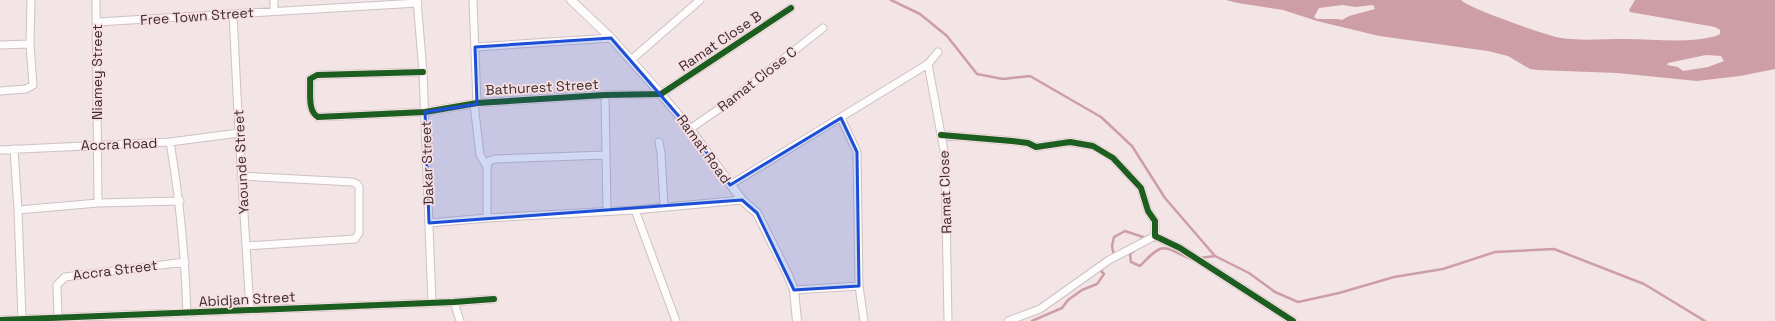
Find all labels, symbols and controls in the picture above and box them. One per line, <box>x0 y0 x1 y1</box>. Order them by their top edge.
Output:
street label: Free Town Street <box>140 3 254 29</box>
street label: Ramat Close B <box>675 7 765 75</box>
street label: Niamey Street <box>88 24 106 120</box>
street label: Ramat Close C <box>714 42 800 116</box>
street label: Bathurest Street <box>485 75 599 99</box>
street label: Yaounde Street <box>229 109 253 215</box>
street label: Ramat Road <box>673 111 735 187</box>
street label: Dakar Street <box>417 121 437 205</box>
street label: Accra Road <box>80 134 158 154</box>
street label: Ramat Close <box>935 150 955 234</box>
street label: Accra Street <box>72 256 158 284</box>
street label: Abidjan Street <box>198 287 296 311</box>

